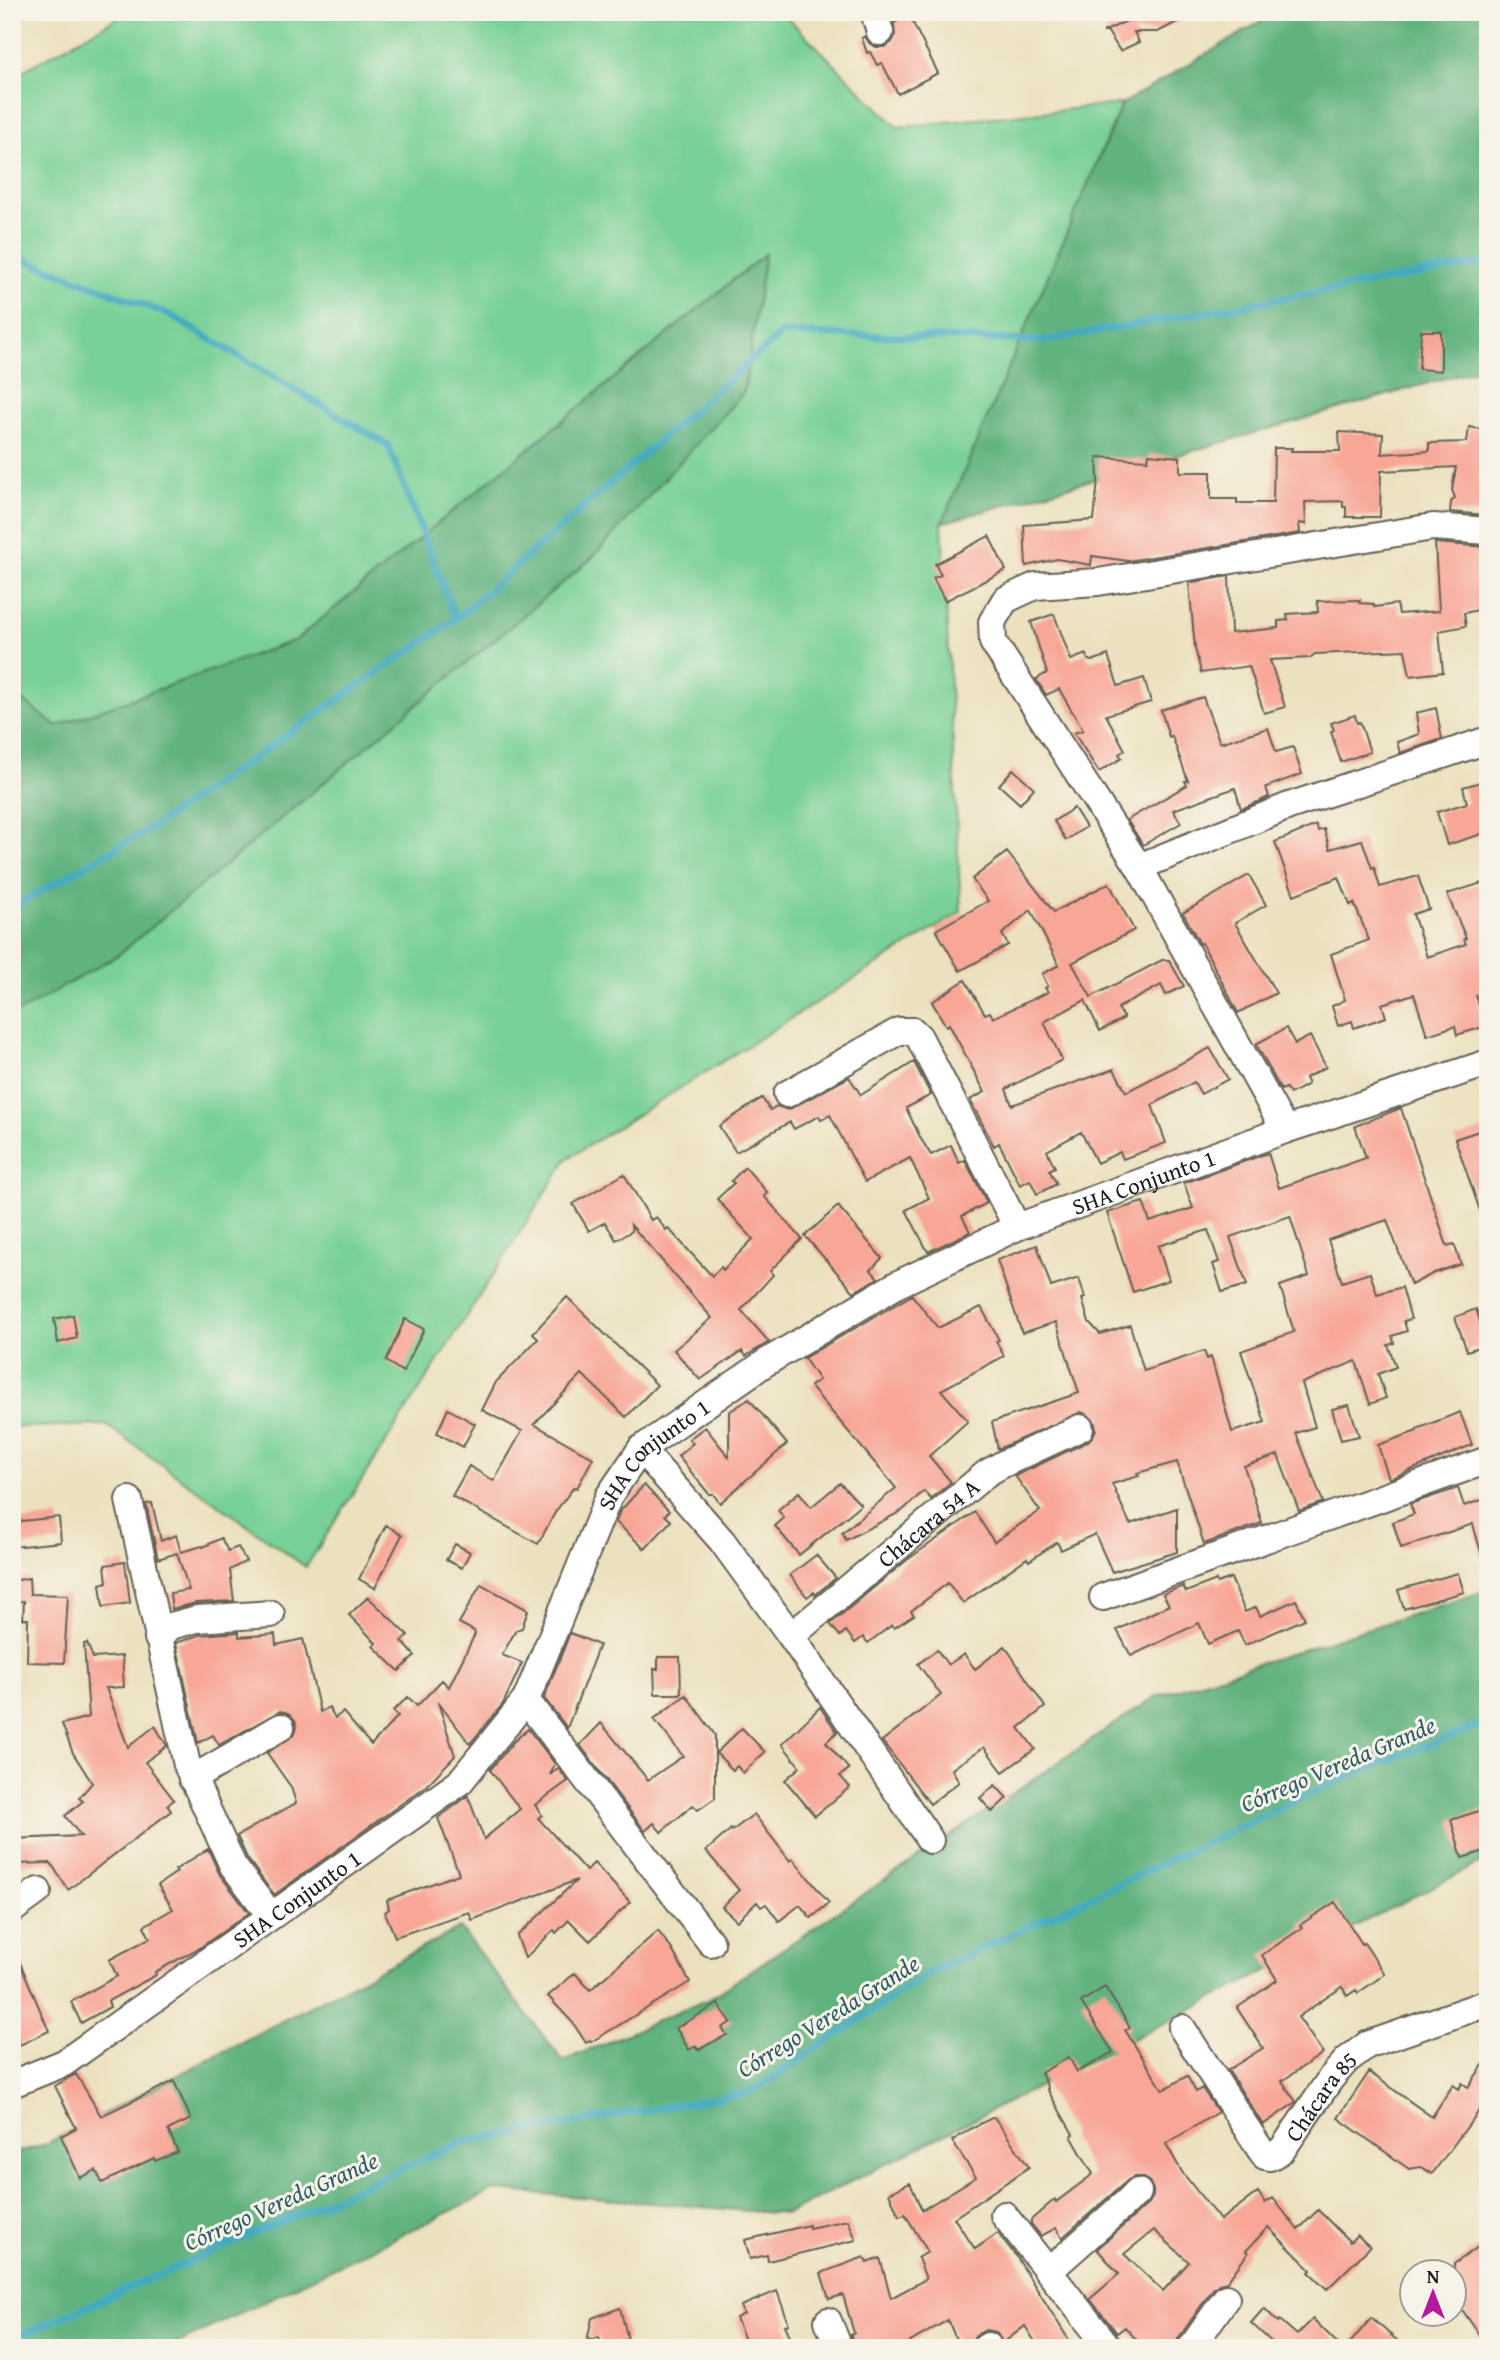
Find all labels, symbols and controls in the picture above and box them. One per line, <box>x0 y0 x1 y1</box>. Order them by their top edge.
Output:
street label: SHA Conjunto 1 <box>1067 1140 1220 1222</box>
street label: SHA Conjunto 1 <box>589 1390 716 1515</box>
street label: Chácara 54 A <box>870 1470 986 1574</box>
water label: Córrego Vereda Grande <box>1235 1707 1441 1821</box>
street label: SHA Conjunto 1 <box>226 1841 367 1955</box>
water label: Córrego Vereda Grande <box>730 1946 926 2086</box>
street label: Chácara 85 <box>1276 2042 1363 2148</box>
water label: Córrego Vereda Grande <box>178 2142 384 2259</box>
north arrow <box>1398 2258 1468 2328</box>
text: N <box>1427 2262 1440 2290</box>

